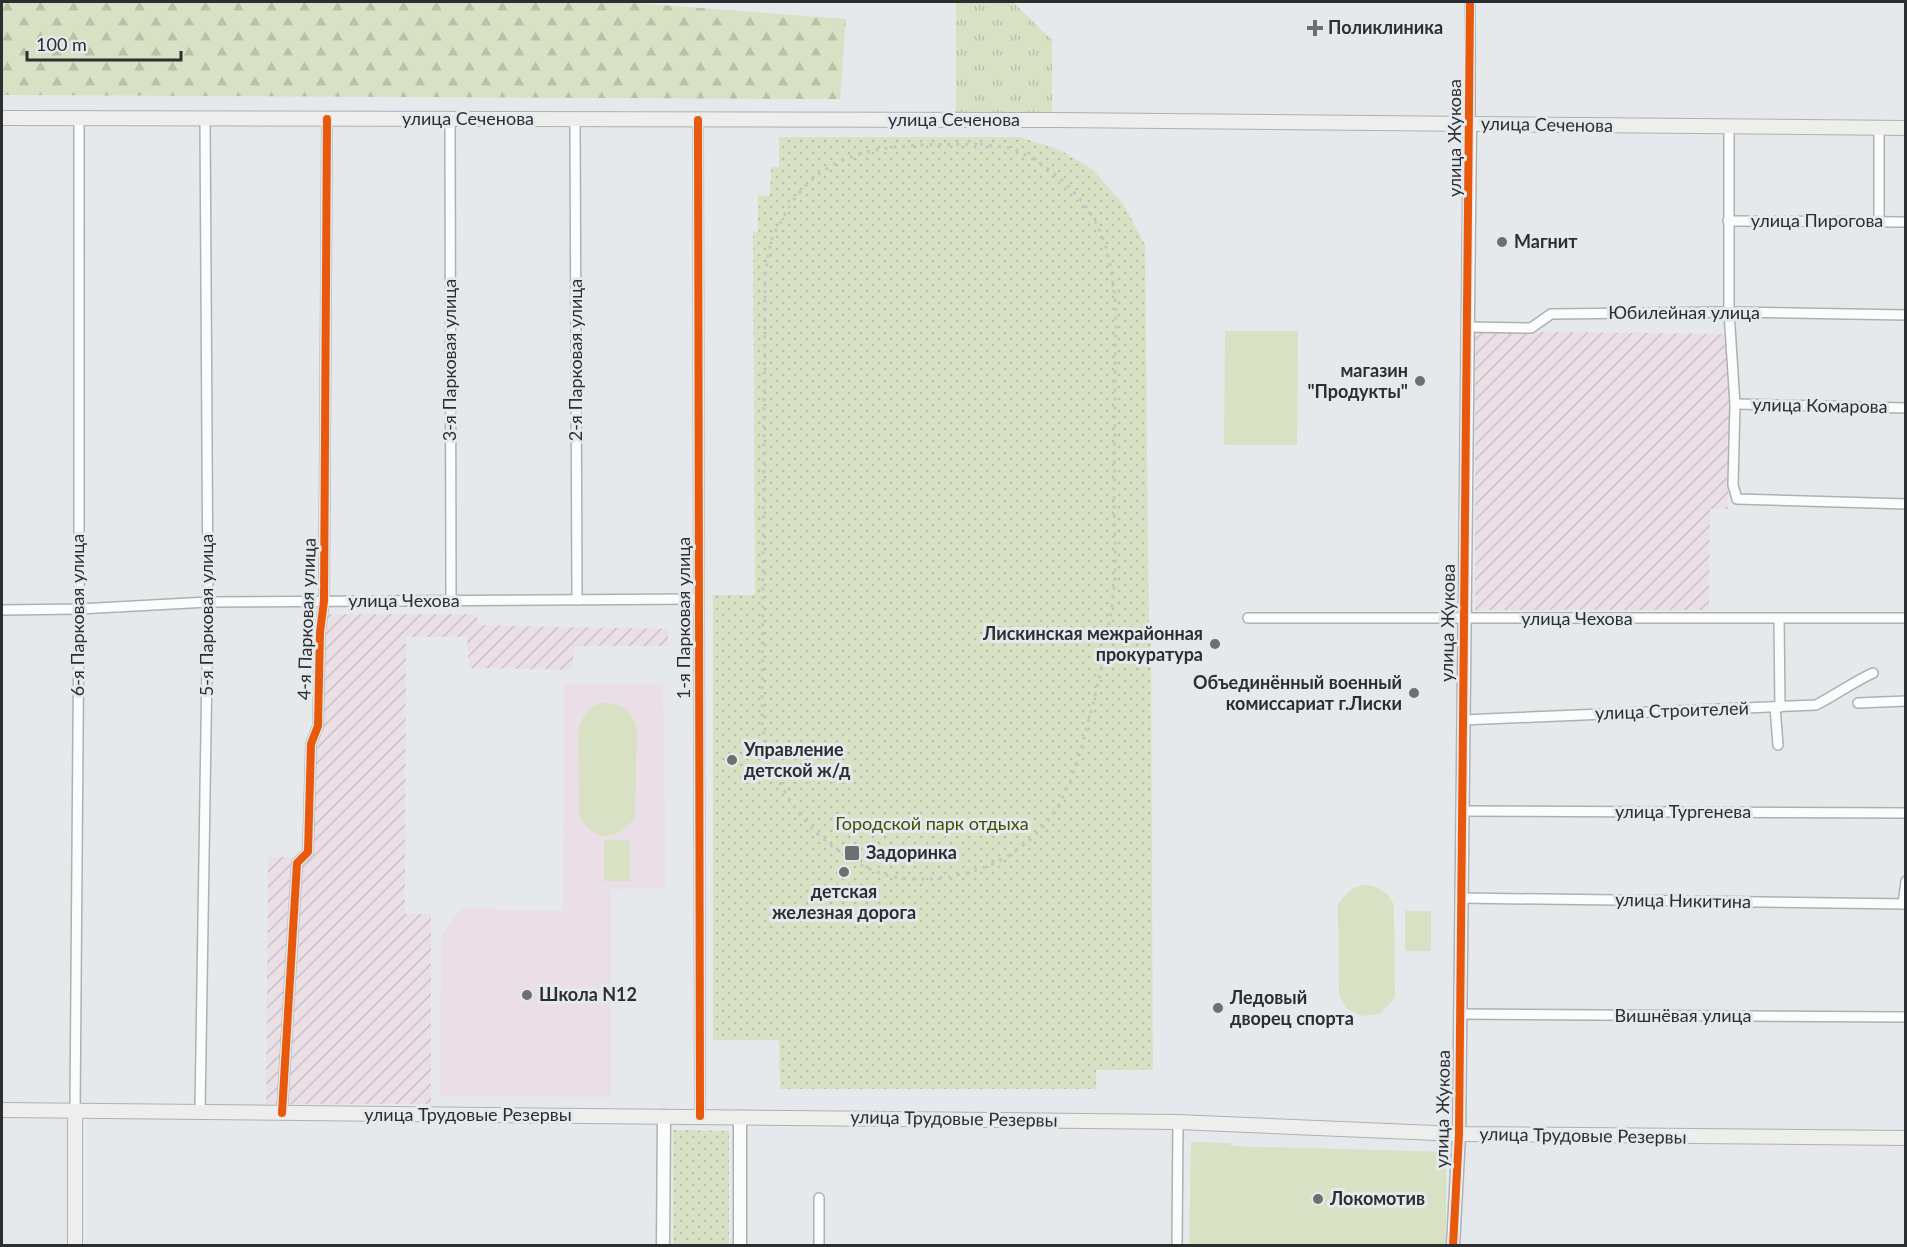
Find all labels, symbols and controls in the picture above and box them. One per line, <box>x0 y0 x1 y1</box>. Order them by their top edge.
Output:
place label: Поликлиника <box>1328 16 1443 38</box>
marker: Поликлиника <box>1306 19 1324 37</box>
scale bar <box>27 24 182 62</box>
text: 100 m <box>36 33 87 55</box>
street label: улица Жукова <box>1443 79 1465 197</box>
street label: улица Сеченова <box>402 107 534 129</box>
street label: улица Сеченова <box>888 108 1020 130</box>
street label: улица Сеченова <box>1481 112 1613 136</box>
street label: улица Пирогова <box>1751 209 1883 231</box>
place label: Магнит <box>1514 230 1578 252</box>
marker: Магнит <box>1495 235 1509 249</box>
street label: 3-я Парковая улица <box>438 279 460 441</box>
street label: 2-я Парковая улица <box>564 279 586 441</box>
street label: Юбилейная улица <box>1608 301 1760 323</box>
place label: магазин "Продукты" <box>1307 359 1408 402</box>
marker: магазин "Продукты" <box>1413 374 1427 388</box>
street label: улица Комарова <box>1752 393 1888 417</box>
street label: 6-я Парковая улица <box>66 534 88 696</box>
street label: 5-я Парковая улица <box>195 534 217 696</box>
street label: 4-я Парковая улица <box>292 537 320 700</box>
street label: 1-я Парковая улица <box>672 537 694 699</box>
street label: улица Жукова <box>1435 564 1459 682</box>
street label: улица Чехова <box>348 589 460 611</box>
street label: улица Чехова <box>1521 607 1633 629</box>
place label: Лискинская межрайонная прокуратура <box>982 622 1203 665</box>
marker: Лискинская межрайонная прокуратура <box>1208 637 1222 651</box>
place label: Объединённый военный комиссариат г.Лиски <box>1193 671 1402 714</box>
marker: Объединённый военный комиссариат г.Лиски <box>1407 686 1421 700</box>
street label: улица Строителей <box>1595 696 1749 724</box>
place label: Управление детской ж/д <box>743 738 851 781</box>
marker: Управление детской ж/д <box>725 753 739 767</box>
street label: улица Тургенева <box>1615 800 1751 822</box>
park label: Городской парк отдыха <box>835 812 1029 834</box>
place label: Задоринка <box>866 841 957 863</box>
marker: Задоринка <box>843 844 861 862</box>
marker: детская железная дорога <box>837 865 851 879</box>
place label: детская железная дорога <box>772 880 916 923</box>
street label: улица Никитина <box>1615 888 1751 912</box>
place label: Школа N12 <box>539 983 637 1005</box>
place label: Ледовый дворец спорта <box>1229 986 1354 1029</box>
marker: Школа N12 <box>520 988 534 1002</box>
marker: Ледовый дворец спорта <box>1211 1001 1225 1015</box>
street label: Вишнёвая улица <box>1615 1004 1751 1026</box>
street label: улица Жукова <box>1430 1050 1454 1168</box>
street label: улица Трудовые Резервы <box>364 1103 572 1125</box>
street label: улица Трудовые Резервы <box>850 1105 1058 1131</box>
street label: улица Трудовые Резервы <box>1479 1122 1687 1148</box>
place label: Локомотив <box>1329 1187 1425 1209</box>
marker: Локомотив <box>1311 1192 1325 1206</box>

